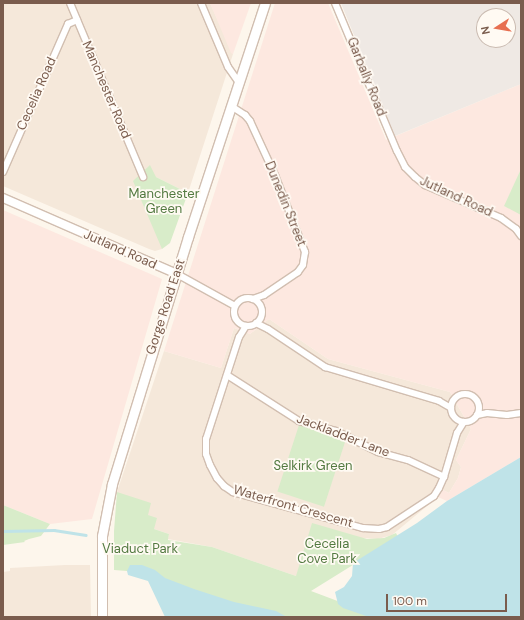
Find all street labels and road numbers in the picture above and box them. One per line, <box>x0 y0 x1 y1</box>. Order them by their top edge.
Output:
street label: Garbally Road <box>343 35 389 119</box>
street label: Manchester Road <box>78 39 134 141</box>
street label: Cecelia Road <box>14 55 60 133</box>
street label: Dunedin Street <box>261 159 309 249</box>
street label: Jutland Road <box>417 173 495 221</box>
street label: Jutland Road <box>81 227 159 273</box>
street label: Gorge Road East <box>143 257 189 357</box>
street label: Jackladder Lane <box>294 411 392 461</box>
street label: Waterfront Crescent <box>231 482 355 532</box>

